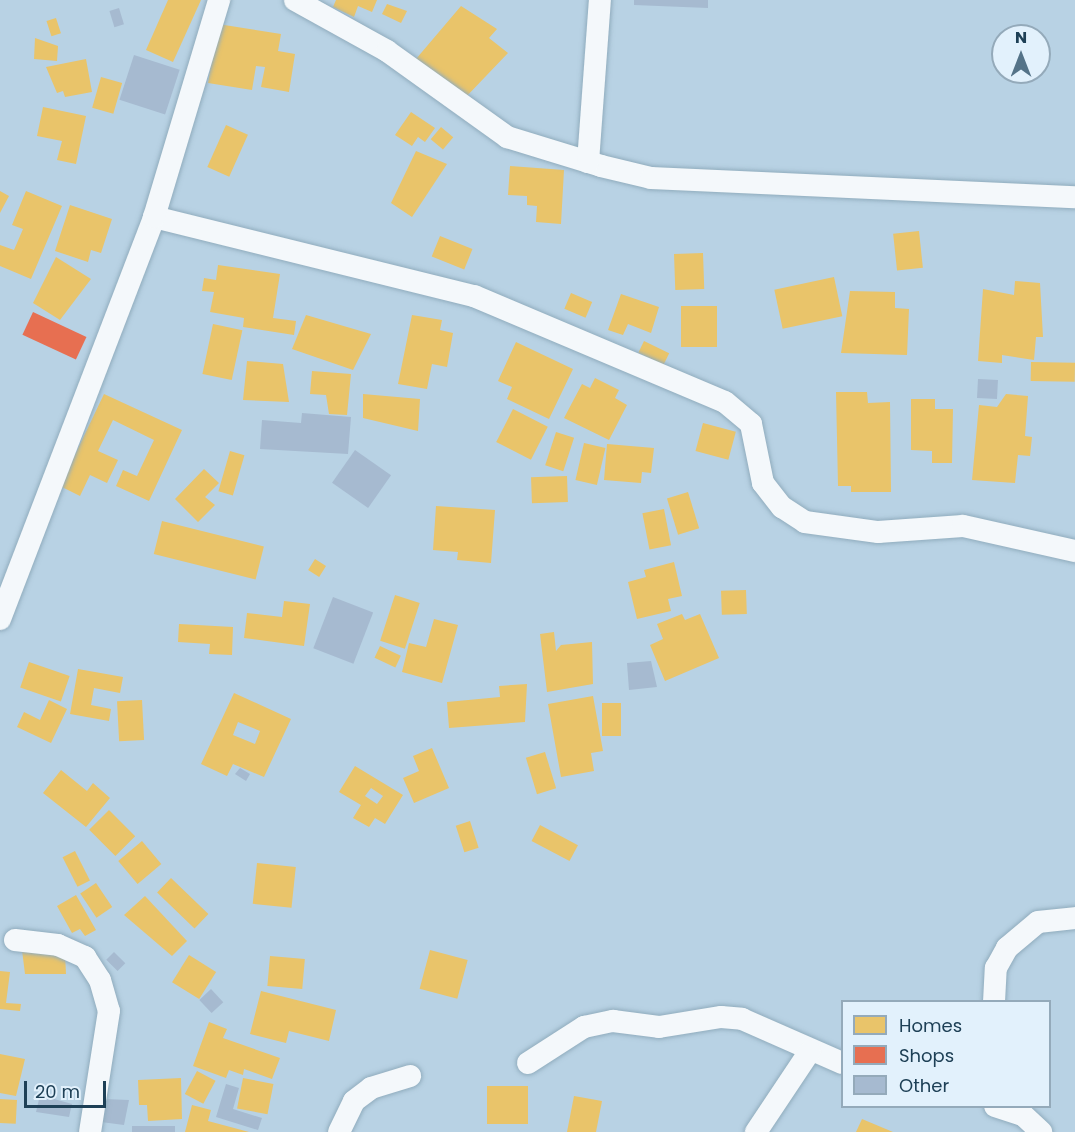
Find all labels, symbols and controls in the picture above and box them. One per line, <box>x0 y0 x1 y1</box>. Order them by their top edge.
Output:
north arrow <box>991 24 1051 84</box>
text: N <box>1015 26 1027 49</box>
legend <box>841 1000 1051 1108</box>
text: Homes <box>899 1013 962 1038</box>
text: Shops <box>899 1043 954 1068</box>
scale bar <box>27 1069 110 1107</box>
text: Other <box>899 1073 949 1098</box>
text: 20 m <box>35 1079 80 1104</box>

